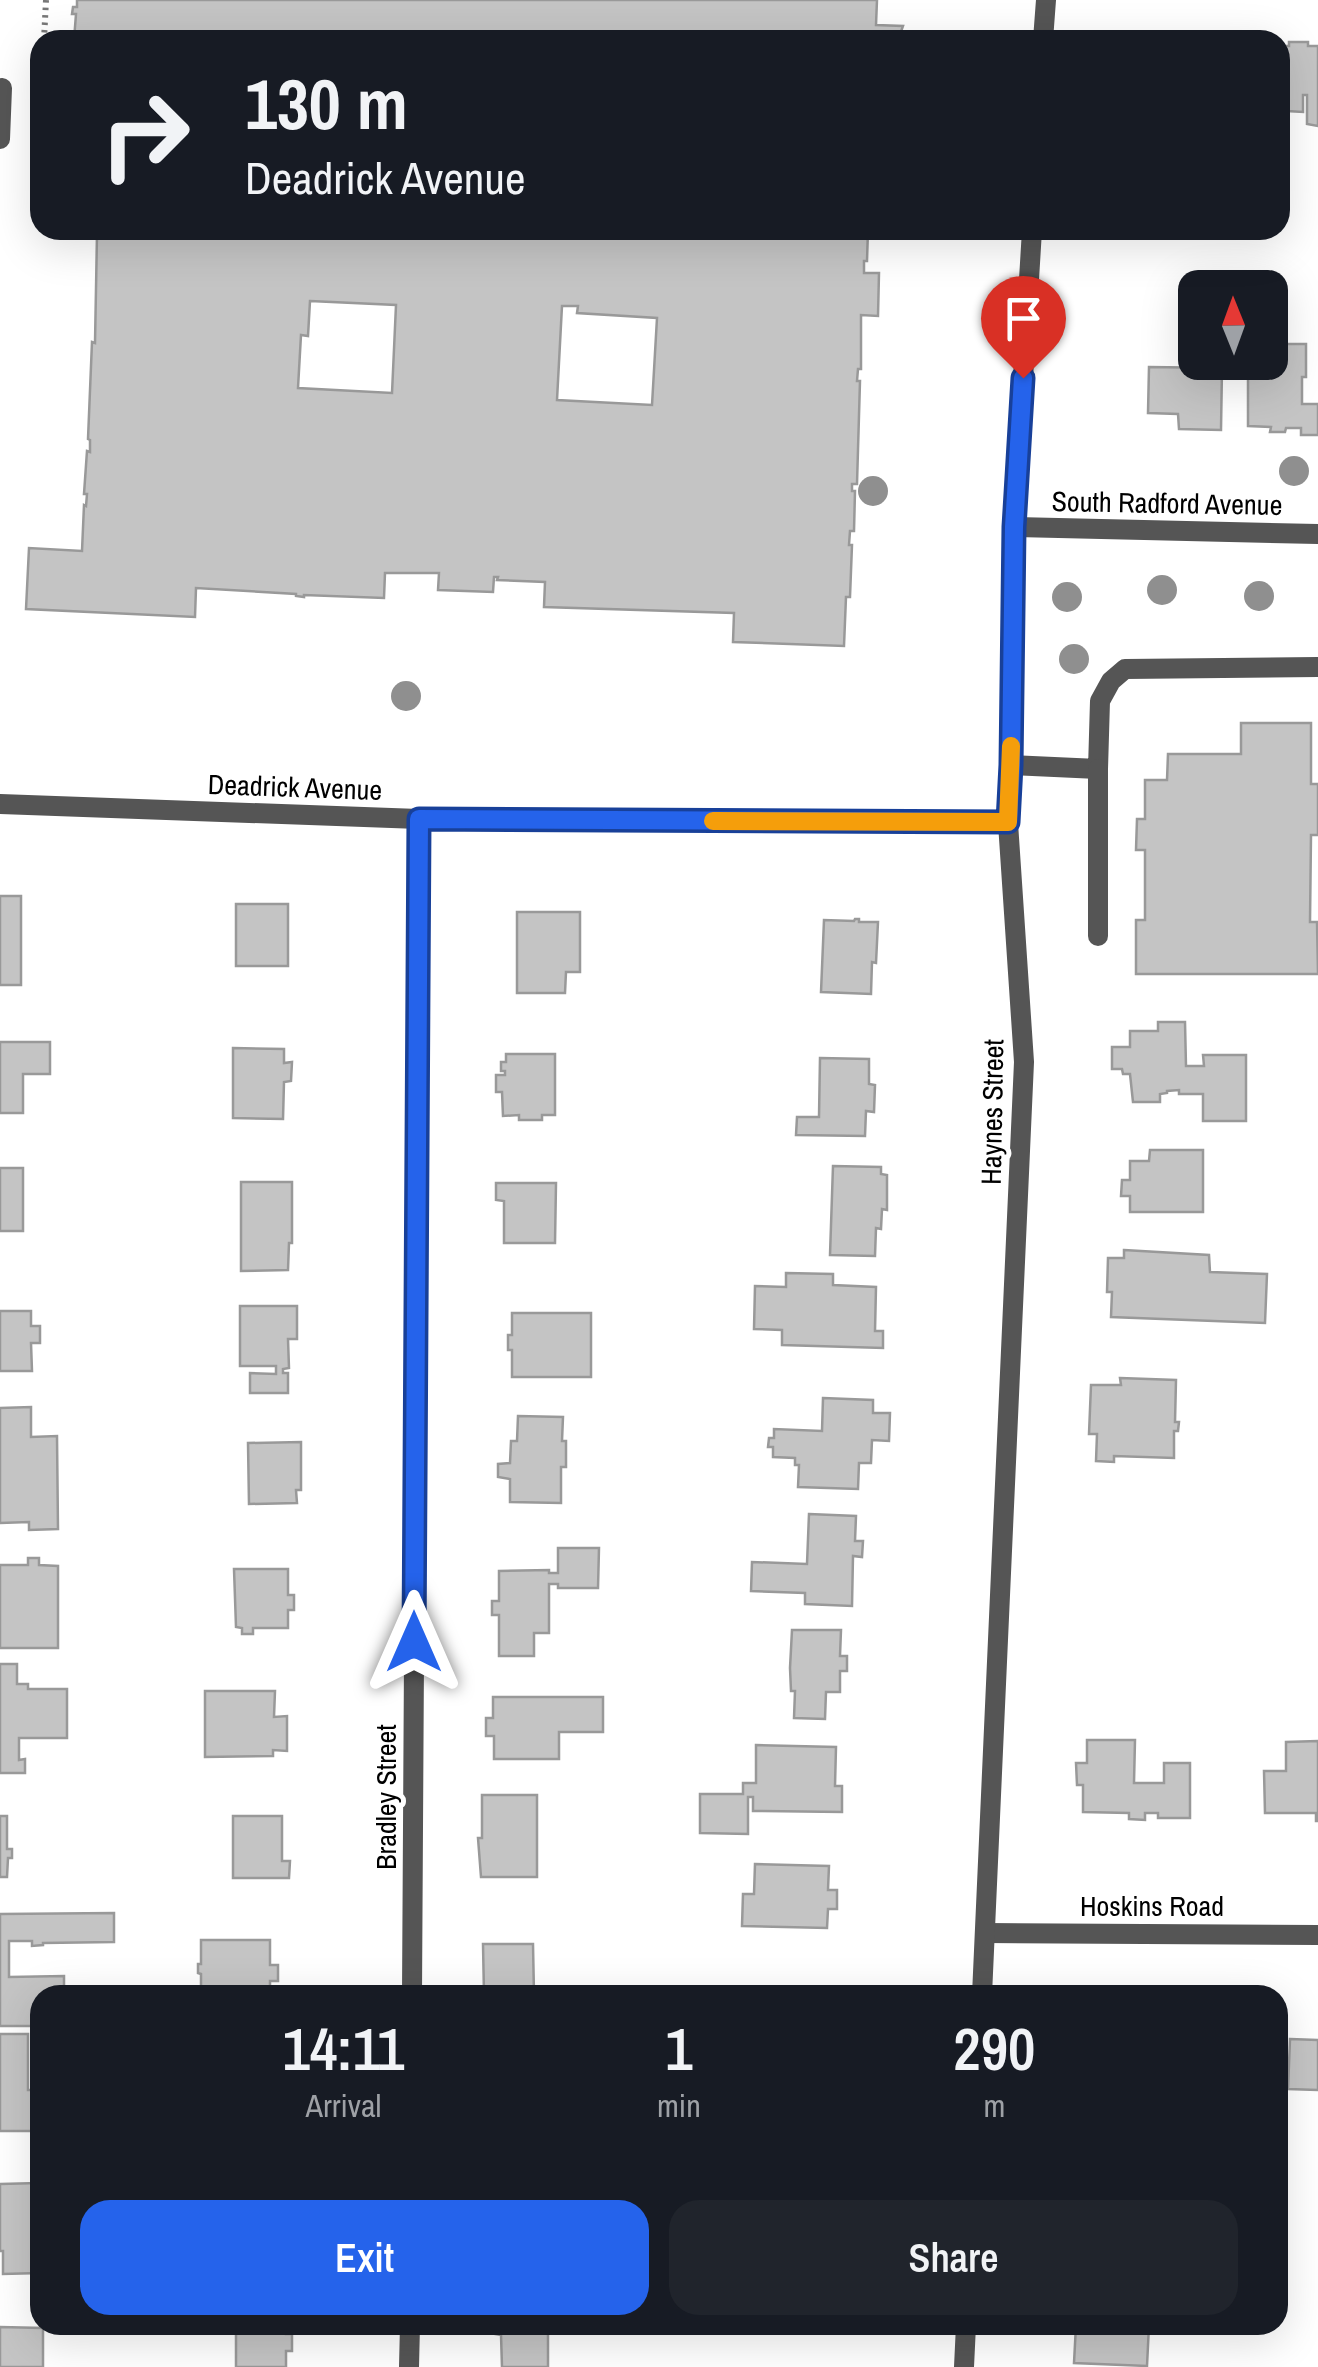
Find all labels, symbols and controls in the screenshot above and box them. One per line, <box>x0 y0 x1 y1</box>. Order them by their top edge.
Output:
text: 130 m <box>245 57 408 151</box>
icon: right <box>80 70 210 200</box>
text: Deadrick Avenue <box>245 147 525 208</box>
north arrow <box>1178 270 1288 380</box>
map controls <box>1178 270 1288 380</box>
pin <box>981 276 1066 379</box>
icon: arrive <box>996 291 1051 346</box>
street label: South Radford Avenue <box>1051 482 1283 524</box>
street label: Deadrick Avenue <box>207 765 383 809</box>
street label: Haynes Street <box>972 1039 1012 1185</box>
position arrow <box>362 1590 466 1694</box>
street label: Bradley Street <box>367 1724 405 1870</box>
street label: Hoskins Road <box>1080 1887 1224 1925</box>
text: 14:11 <box>283 2008 404 2089</box>
text: 1 <box>665 2008 693 2089</box>
text: 290 <box>953 2008 1035 2089</box>
text: Arrival <box>306 2084 381 2127</box>
text: min <box>657 2084 701 2127</box>
text: m <box>983 2084 1005 2127</box>
button: Exit <box>80 2200 649 2315</box>
button: Share <box>669 2200 1238 2315</box>

